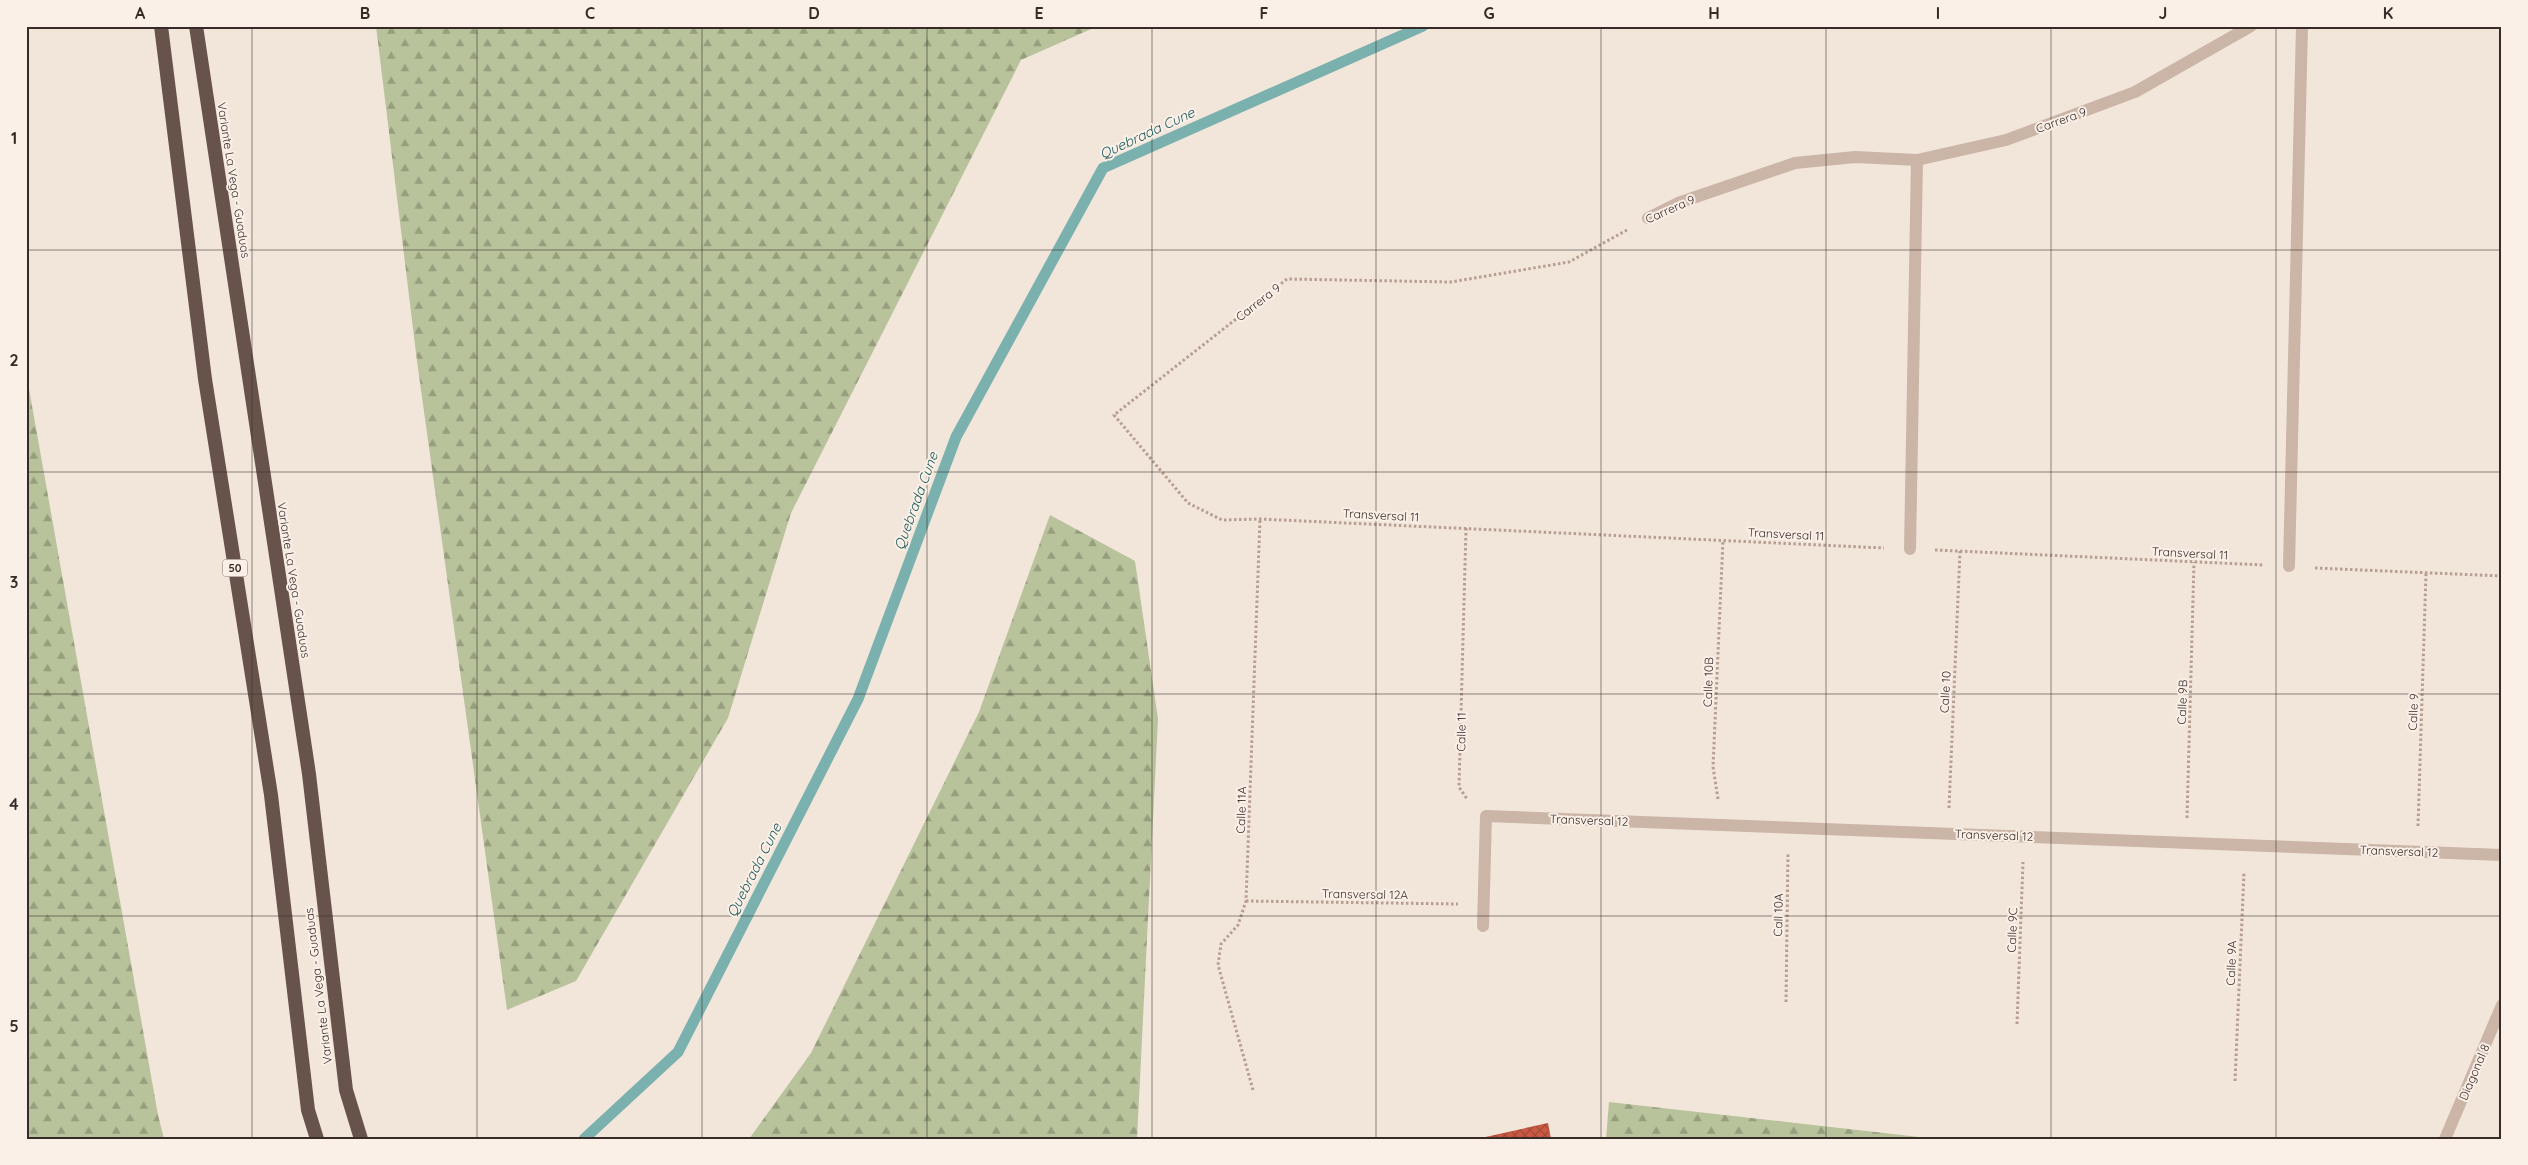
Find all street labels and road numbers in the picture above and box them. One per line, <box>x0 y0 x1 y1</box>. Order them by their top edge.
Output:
street label: Variante La Vega - Guaduas <box>214 101 254 259</box>
street label: Carrera 9 <box>2034 104 2089 136</box>
street label: Carrera 9 <box>1643 191 1697 227</box>
street label: Carrera 9 <box>1233 280 1284 324</box>
street label: Variante La Vega - Guaduas <box>274 501 314 659</box>
street label: Transversal 11 <box>1342 506 1420 524</box>
street label: Transversal 11 <box>1747 525 1825 543</box>
street label: Transversal 11 <box>2151 544 2229 562</box>
road number: 50 <box>222 560 248 576</box>
street label: Calle 10B <box>1700 657 1716 707</box>
street label: Calle 10 <box>1936 671 1954 713</box>
street label: Calle 9B <box>2174 679 2190 725</box>
street label: Calle 9 <box>2405 693 2421 731</box>
street label: Calle 11 <box>1453 712 1469 752</box>
street label: Calle 11A <box>1233 786 1249 834</box>
street label: Transversal 12 <box>1549 811 1629 829</box>
street label: Transversal 12 <box>1954 826 2034 844</box>
street label: Transversal 12 <box>2359 842 2439 860</box>
street label: Transversal 12A <box>1322 886 1409 902</box>
street label: Call 10A <box>1770 893 1786 937</box>
street label: Variante La Vega - Guaduas <box>301 907 335 1065</box>
street label: Calle 9C <box>2004 907 2020 953</box>
street label: Calle 9A <box>2223 940 2239 986</box>
street label: Diagonal 8 <box>2455 1042 2493 1102</box>

